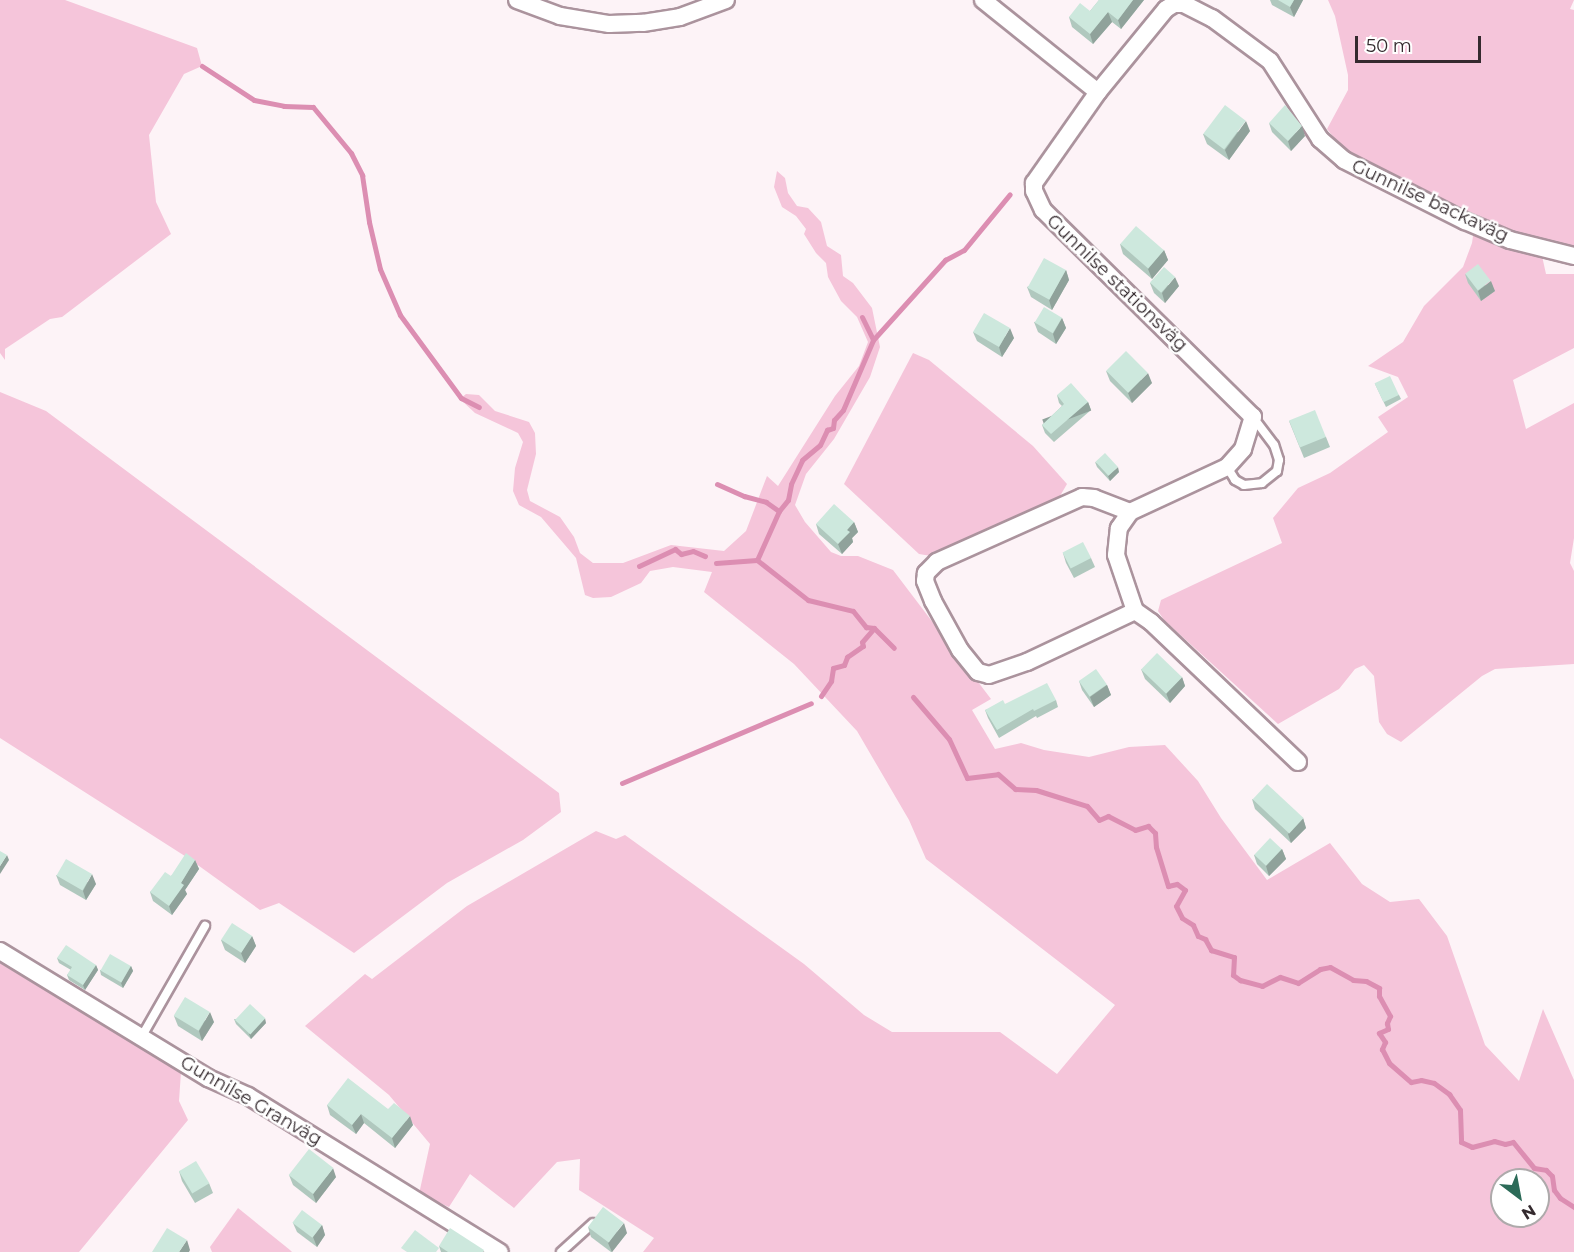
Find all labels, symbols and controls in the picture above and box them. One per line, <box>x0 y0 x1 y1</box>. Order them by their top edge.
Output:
scale bar <box>1358 24 1484 62</box>
text: 50 m <box>1366 35 1412 57</box>
street label: Gunnilse backaväg <box>1348 155 1512 247</box>
street label: Gunnilse stationsväg <box>1042 210 1192 356</box>
street label: Gunnilse Granväg <box>176 1052 326 1150</box>
north arrow <box>1490 1168 1550 1228</box>
text: N <box>1518 1201 1539 1223</box>

